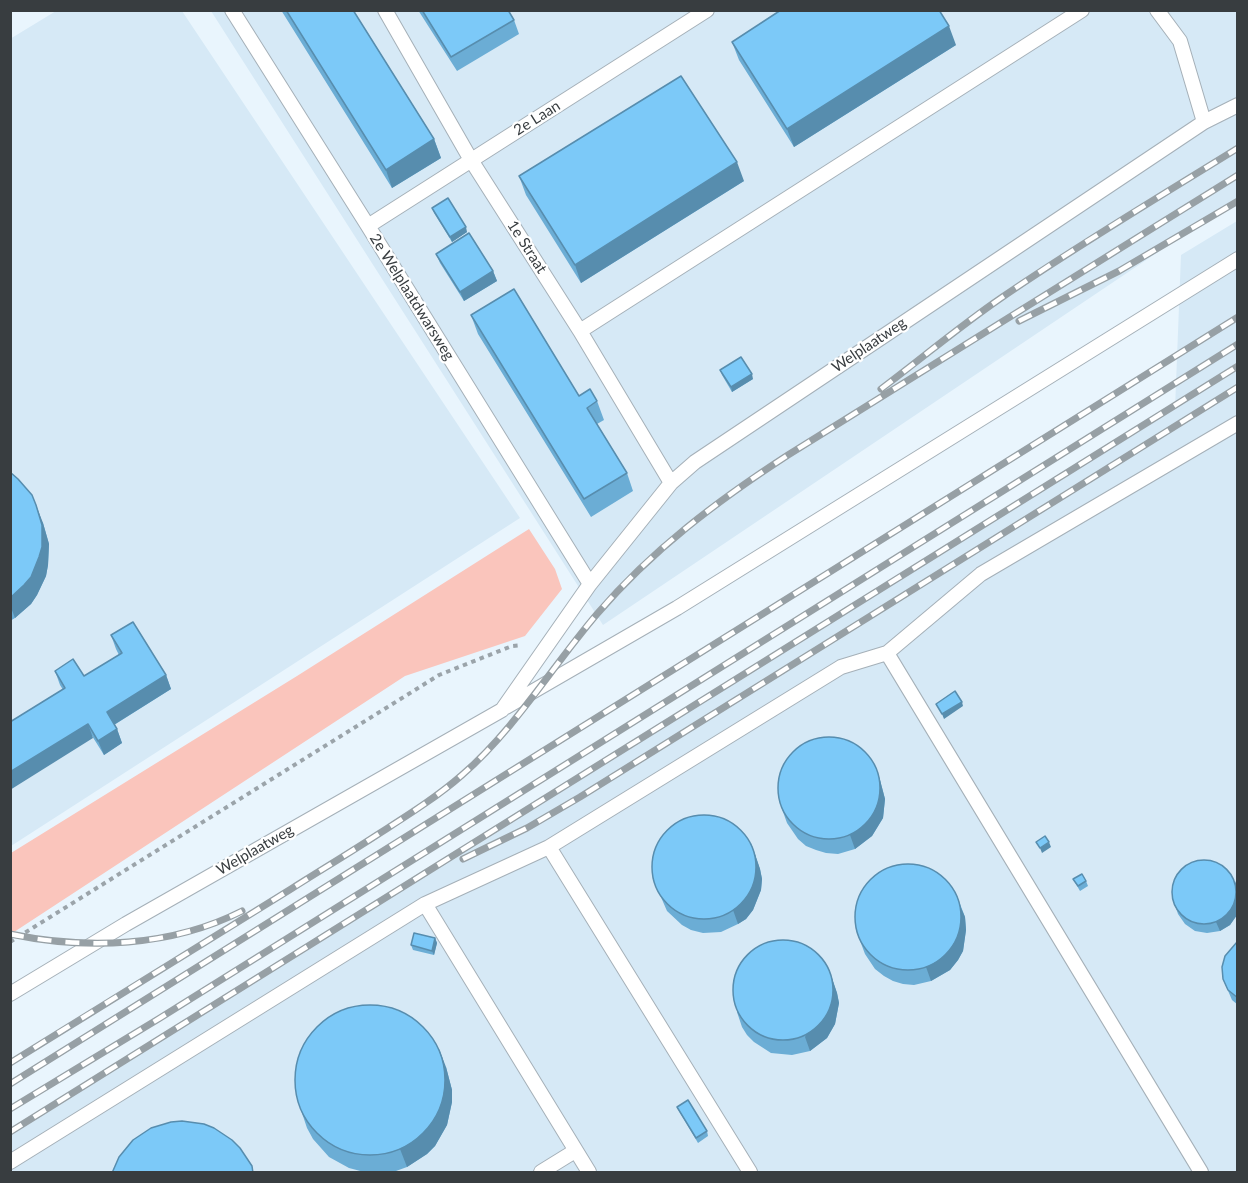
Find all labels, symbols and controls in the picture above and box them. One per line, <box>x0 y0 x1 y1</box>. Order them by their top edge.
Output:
street label: 2e Laan <box>510 97 564 139</box>
street label: 1e Straat <box>503 217 551 277</box>
street label: 2e Welplaatdwarsweg <box>366 230 458 364</box>
street label: Welplaatweg <box>828 314 910 376</box>
street label: Welplaatweg <box>213 821 297 879</box>

